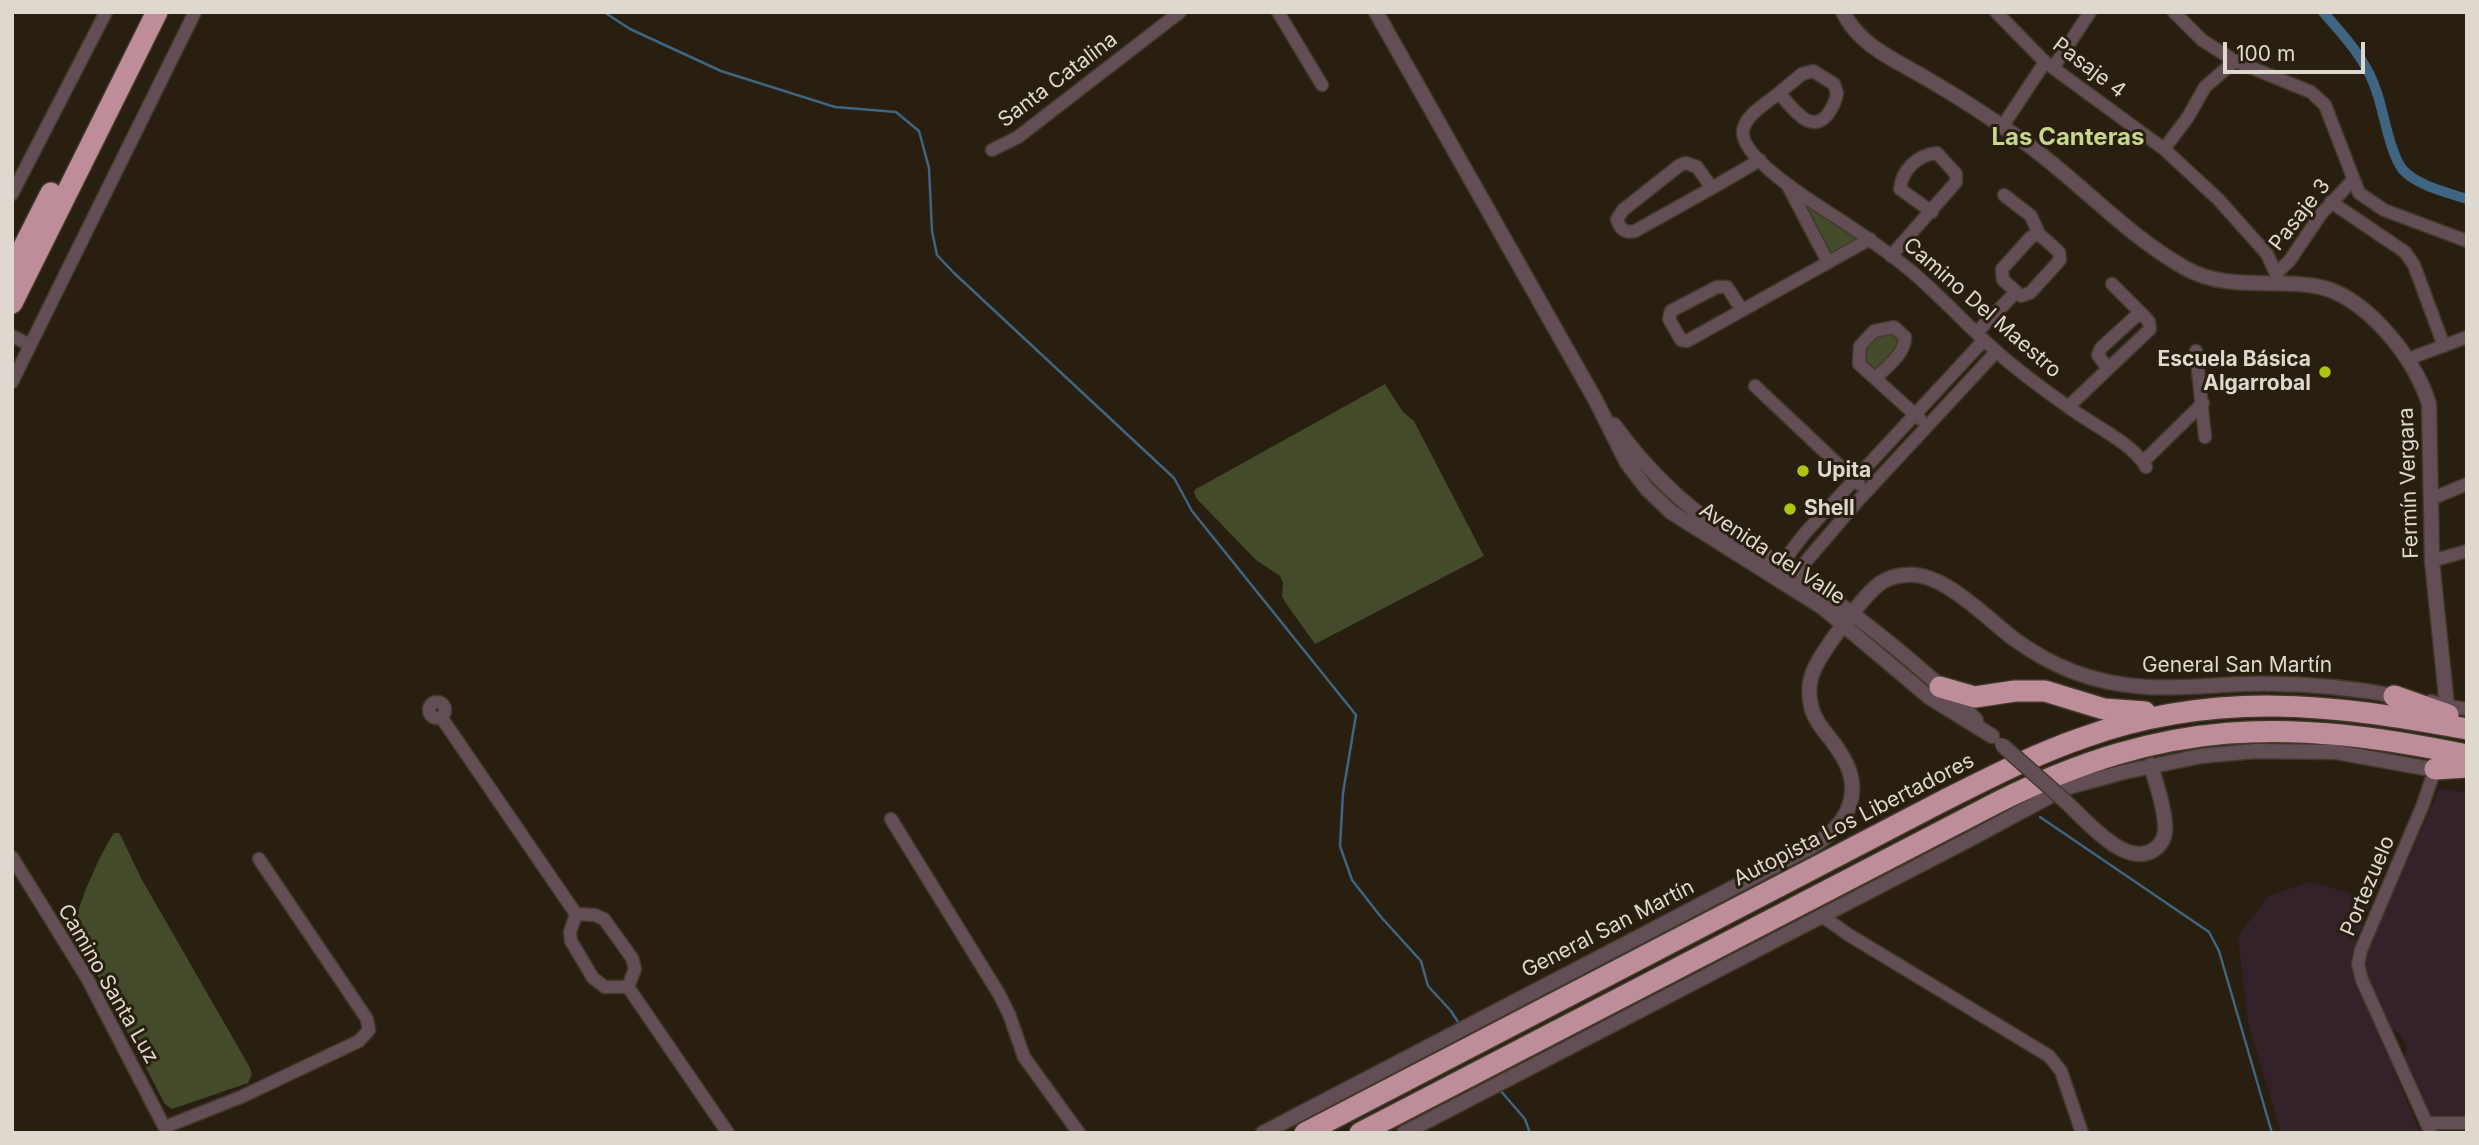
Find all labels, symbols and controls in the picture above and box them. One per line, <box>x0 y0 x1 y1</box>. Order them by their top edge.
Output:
street label: Santa Catalina <box>993 27 1123 133</box>
scale bar <box>2227 28 2369 72</box>
street label: Pasaje 4 <box>2048 32 2130 104</box>
text: 100 m <box>2236 41 2295 66</box>
district label: Las Canteras <box>1992 124 2144 152</box>
street label: Pasaje 3 <box>2264 174 2336 256</box>
street label: Camino Del Maestro <box>1898 233 2066 383</box>
place label: Escuela Básica Algarrobal <box>2157 347 2311 397</box>
marker: Escuela Básica Algarrobal <box>2317 364 2333 380</box>
street label: Fermín Vergara <box>2394 407 2424 559</box>
place label: Upita <box>1817 458 1871 484</box>
marker: Upita <box>1795 463 1811 479</box>
place label: Shell <box>1804 496 1855 522</box>
street label: Avenida del Valle <box>1694 498 1850 610</box>
marker: Shell <box>1782 501 1798 517</box>
street label: General San Martín <box>2142 653 2332 679</box>
street label: Autopista Los Libertadores <box>1729 748 1979 892</box>
street label: Portezuelo <box>2336 832 2400 940</box>
street label: General San Martín <box>1518 875 1698 983</box>
street label: Camino Santa Luz <box>52 900 164 1068</box>

